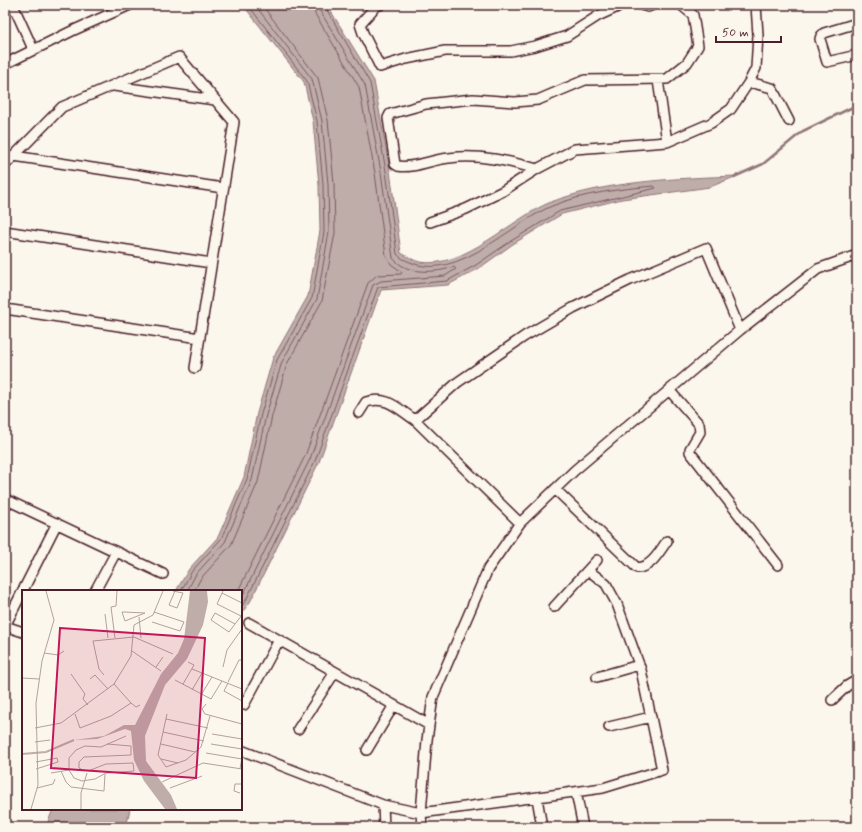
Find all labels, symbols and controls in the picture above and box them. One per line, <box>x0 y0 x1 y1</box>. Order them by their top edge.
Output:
scale bar <box>716 18 781 44</box>
text: 50 m <box>722 25 749 41</box>
inset map <box>22 590 242 810</box>

